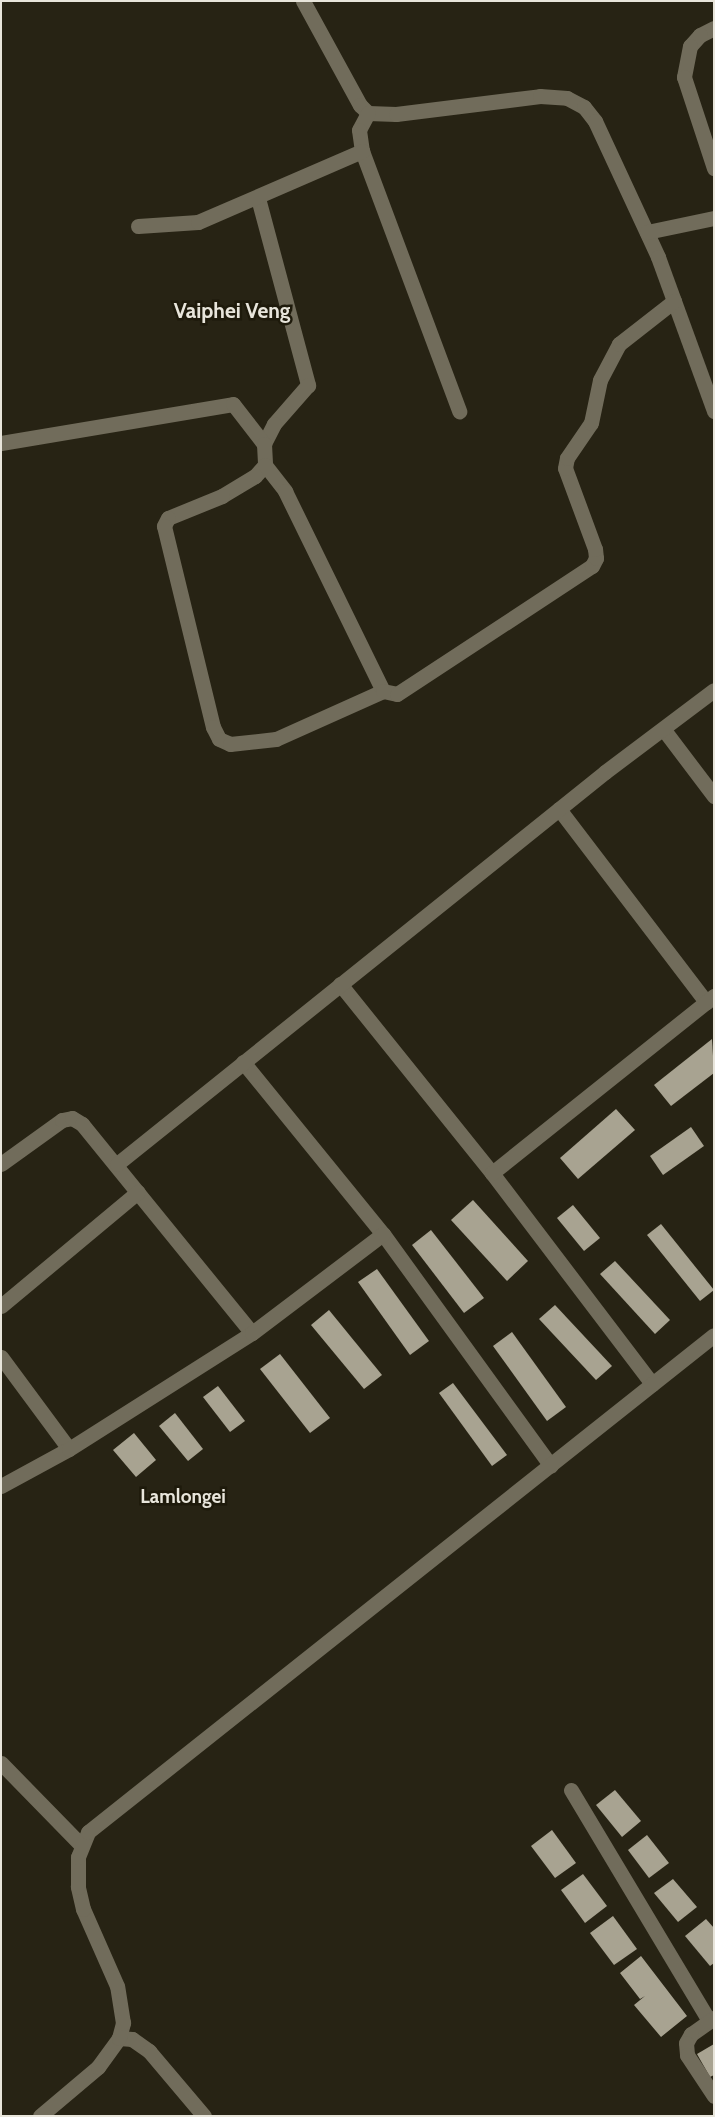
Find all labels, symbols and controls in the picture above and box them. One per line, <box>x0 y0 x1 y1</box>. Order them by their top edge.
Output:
district label: Vaiphei Veng <box>174 298 290 324</box>
district label: Lamlongei <box>140 1486 226 1508</box>

